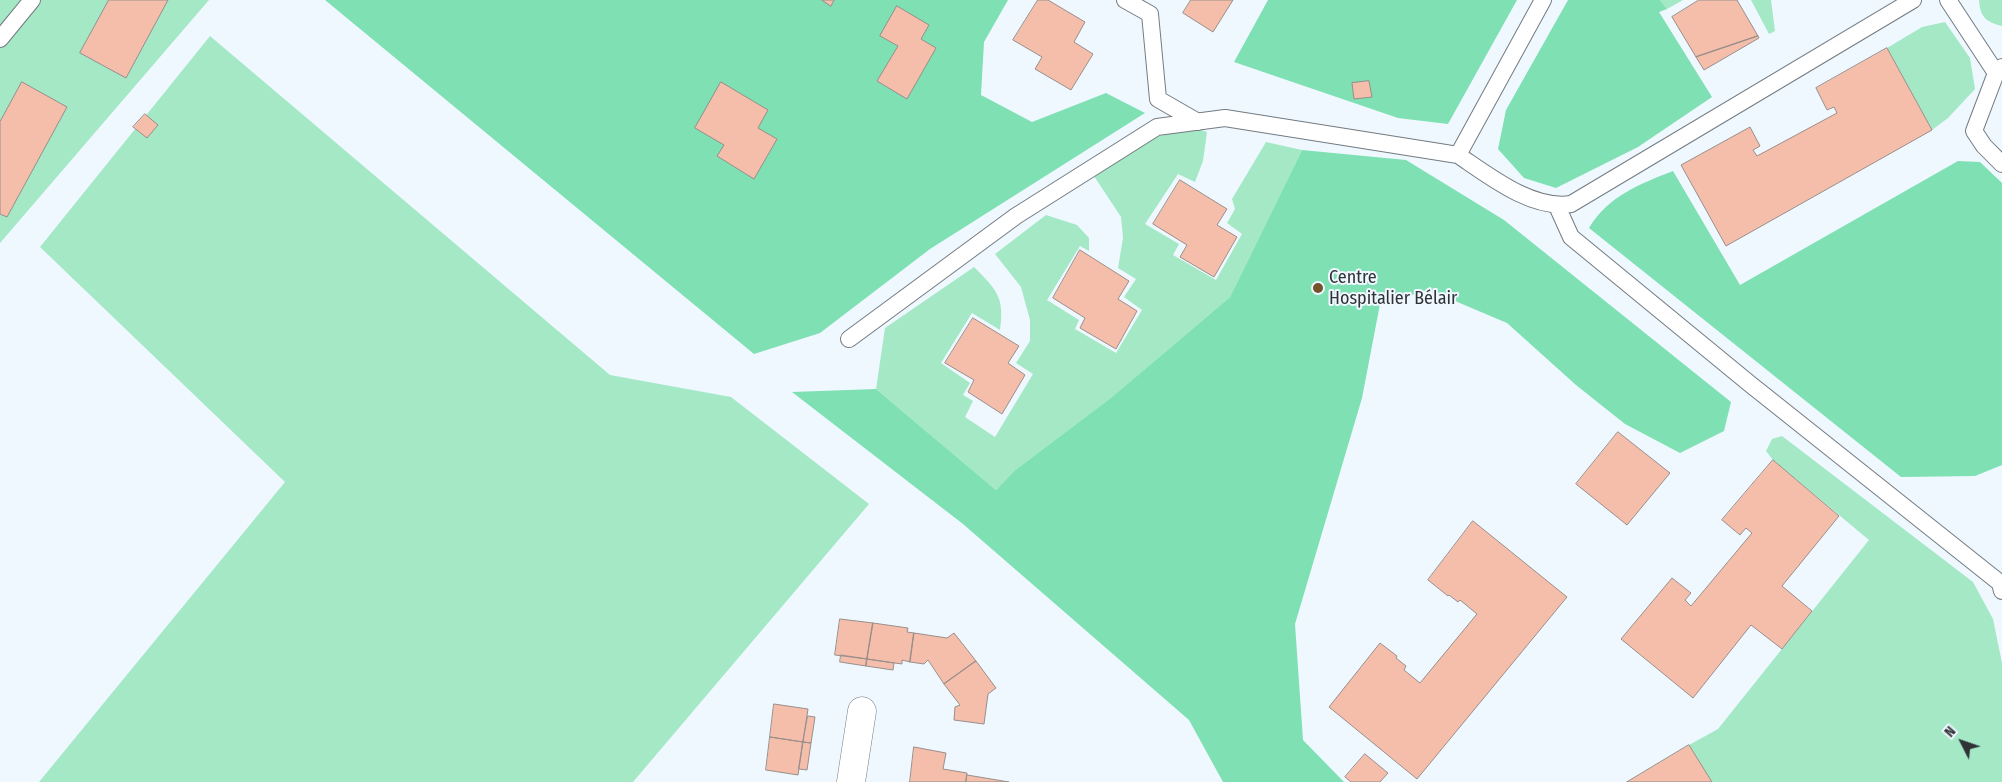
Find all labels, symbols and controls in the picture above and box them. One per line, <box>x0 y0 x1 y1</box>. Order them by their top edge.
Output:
place label: Centre Hospitalier Bélair <box>1329 267 1457 310</box>
marker: Centre Hospitalier Bélair <box>1311 281 1325 295</box>
north arrow <box>1937 717 1987 767</box>
text: N <box>1941 723 1959 741</box>

